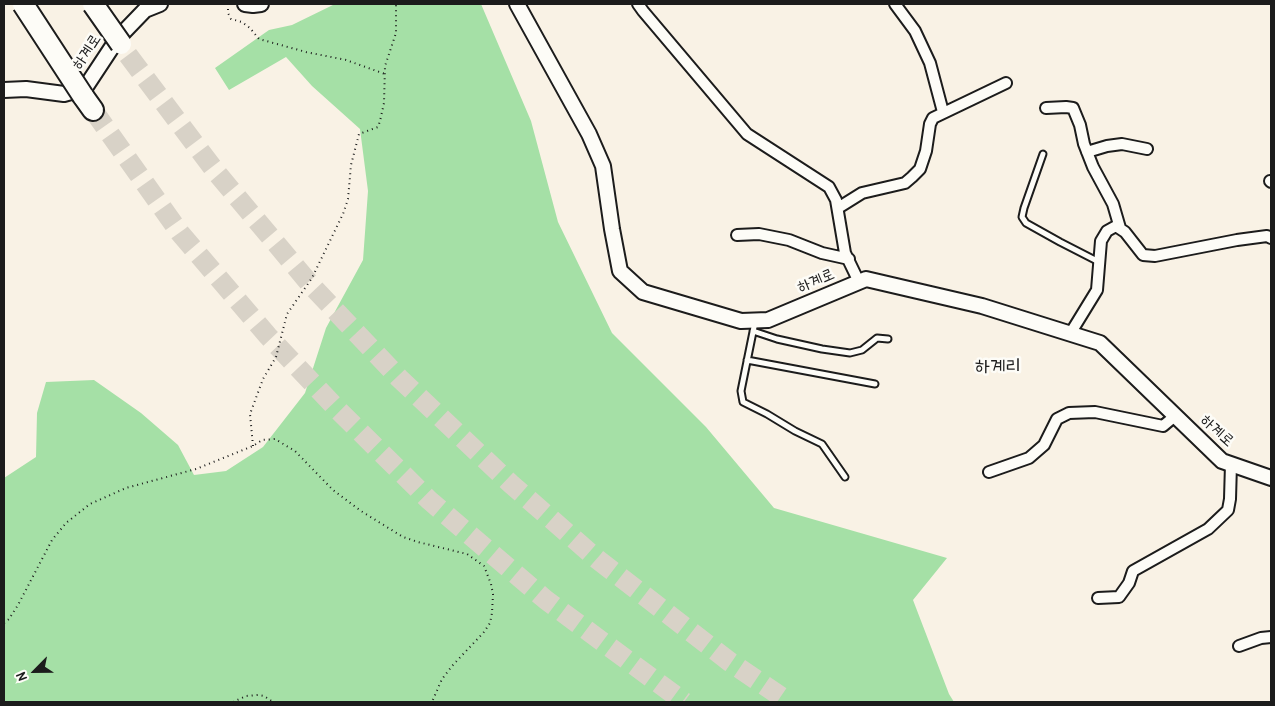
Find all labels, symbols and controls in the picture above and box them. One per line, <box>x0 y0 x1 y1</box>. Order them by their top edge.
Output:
street label: 하계로 <box>68 31 106 73</box>
street label: 하계로 <box>794 265 838 297</box>
district label: 하계리 <box>975 356 1021 378</box>
street label: 하계로 <box>1196 411 1238 451</box>
north arrow <box>10 646 60 696</box>
text: N <box>11 670 31 684</box>

